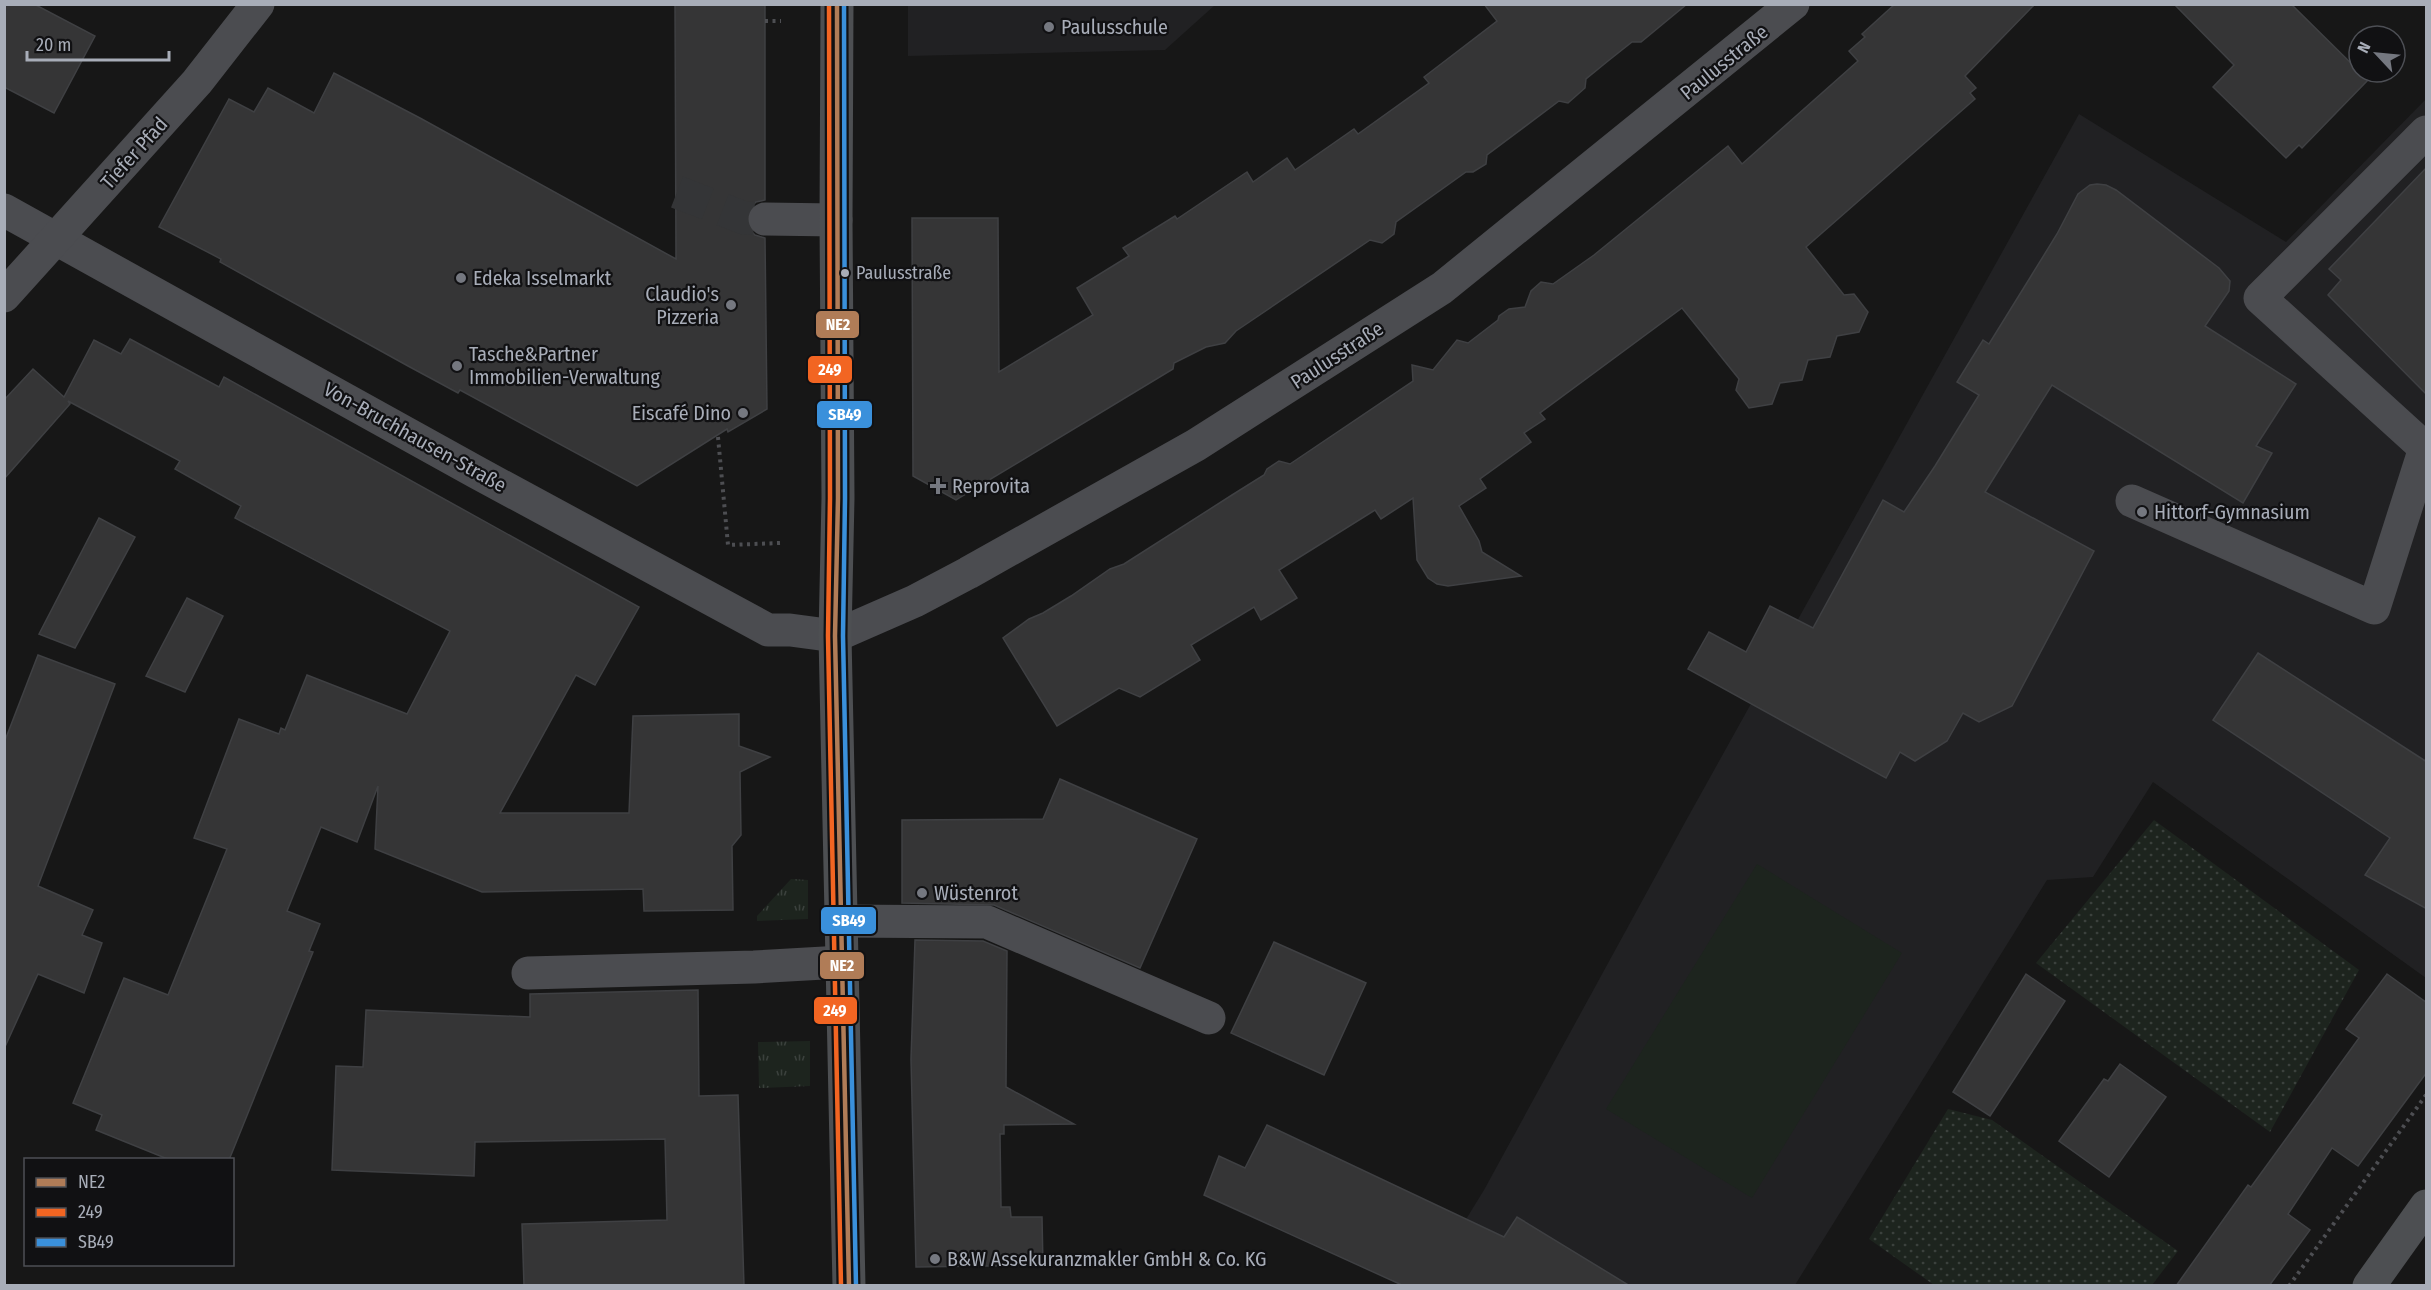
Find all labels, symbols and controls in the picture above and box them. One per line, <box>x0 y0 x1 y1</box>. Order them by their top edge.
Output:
place label: Paulusschule <box>1061 15 1168 39</box>
street label: Paulusstraße <box>1675 19 1773 105</box>
marker: Paulusschule <box>1042 20 1056 34</box>
scale bar <box>27 24 170 62</box>
north arrow <box>2347 24 2407 84</box>
text: 20 m <box>36 34 71 56</box>
text: N <box>2353 39 2375 56</box>
street label: Tiefer Pfad <box>96 112 172 194</box>
place label: Paulusstraße <box>856 262 951 284</box>
place label: Edeka Isselmarkt <box>473 266 612 290</box>
marker: Paulusstraße <box>839 267 851 279</box>
marker: Edeka Isselmarkt <box>454 271 468 285</box>
place label: Claudio's Pizzeria <box>645 282 719 329</box>
marker: Claudio's Pizzeria <box>724 298 738 312</box>
line badge: NE2 <box>815 310 860 339</box>
text: NE2 <box>826 315 851 334</box>
street label: Paulusstraße <box>1286 316 1388 394</box>
place label: Tasche&Partner Immobilien-Verwaltung <box>469 342 661 389</box>
line badge: 249 <box>807 355 853 384</box>
marker: Tasche&Partner Immobilien-Verwaltung <box>450 359 464 373</box>
text: 249 <box>817 360 842 379</box>
street label: Von-Bruchhausen-Straße <box>319 377 511 497</box>
line badge: SB49 <box>816 400 873 429</box>
place label: Eiscafé Dino <box>632 401 731 425</box>
text: SB49 <box>828 405 862 424</box>
marker: Eiscafé Dino <box>736 406 750 420</box>
place label: Reprovita <box>952 474 1030 498</box>
marker: Reprovita <box>929 477 947 495</box>
place label: Hittorf-Gymnasium <box>2154 500 2310 524</box>
marker: Hittorf-Gymnasium <box>2135 505 2149 519</box>
place label: Wüstenrot <box>934 881 1018 905</box>
marker: Wüstenrot <box>915 886 929 900</box>
line badge: SB49 <box>820 906 877 935</box>
text: SB49 <box>832 911 866 930</box>
line badge: NE2 <box>819 951 865 980</box>
text: NE2 <box>830 956 855 975</box>
line badge: 249 <box>813 996 858 1025</box>
text: 249 <box>822 1001 847 1020</box>
legend <box>24 1158 234 1266</box>
text: NE2 <box>78 1171 105 1193</box>
text: 249 <box>78 1201 103 1223</box>
text: SB49 <box>78 1231 114 1253</box>
place label: B&W Assekuranzmakler GmbH & Co. KG <box>947 1247 1266 1271</box>
marker: B&W Assekuranzmakler GmbH & Co. KG <box>928 1252 942 1266</box>

